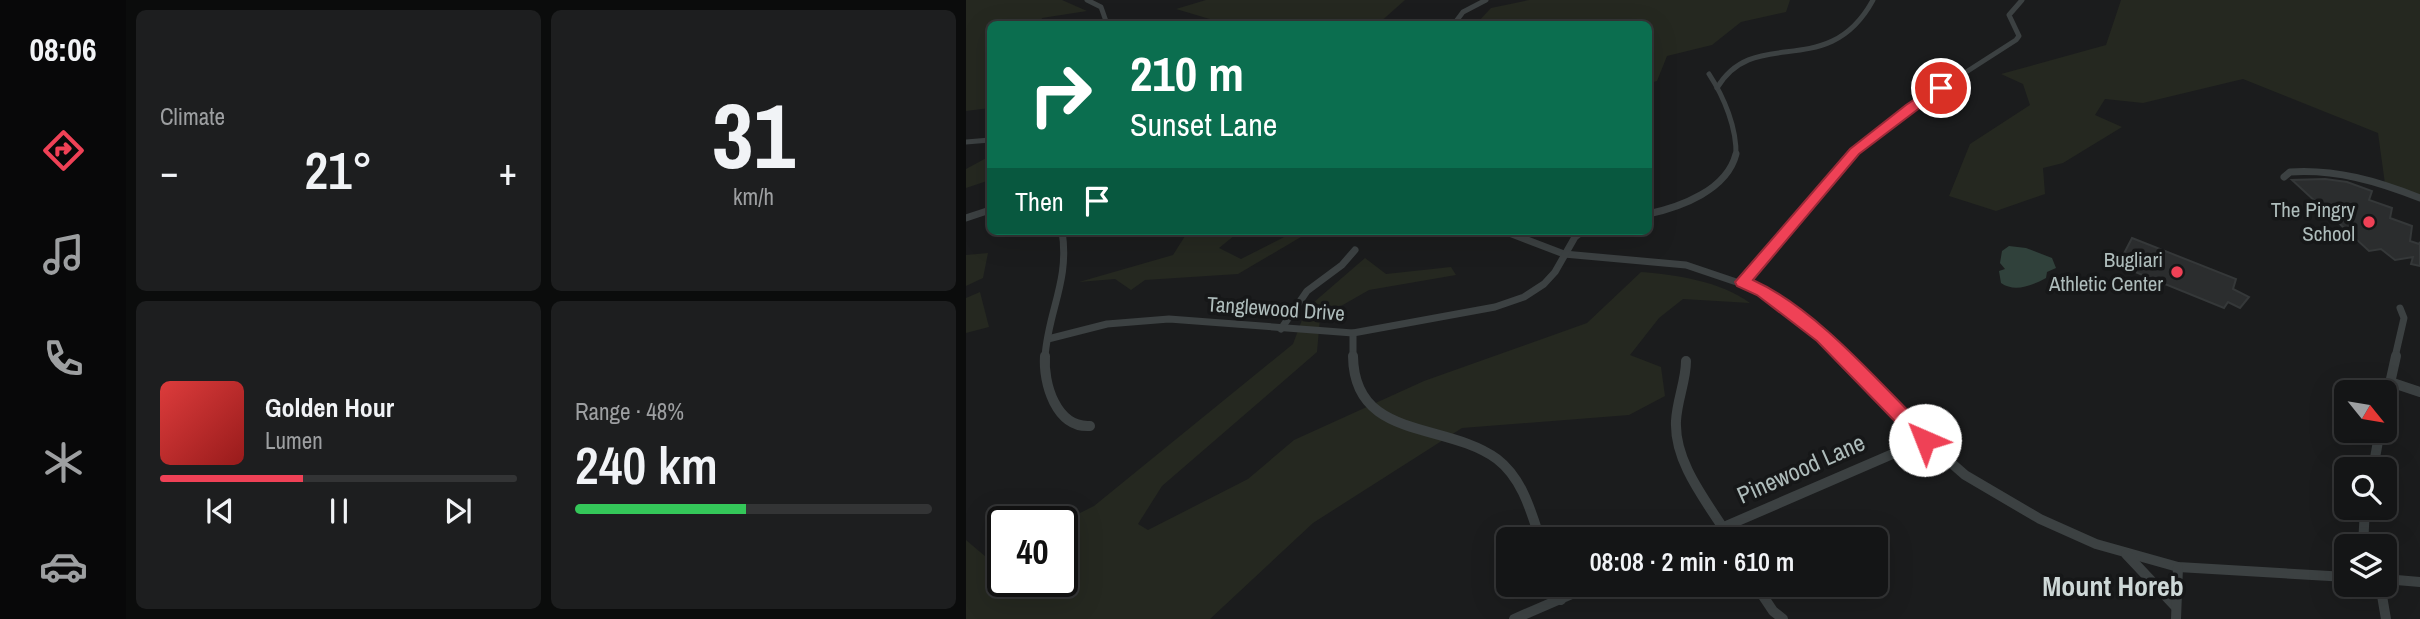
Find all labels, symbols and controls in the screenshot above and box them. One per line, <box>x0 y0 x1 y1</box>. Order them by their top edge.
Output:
text: 08:06 <box>29 28 97 71</box>
text: 210 m <box>1130 40 1244 106</box>
icon: right <box>1015 49 1106 140</box>
pin <box>1911 58 1971 118</box>
icon: arrive <box>1922 69 1960 107</box>
text: 31 <box>712 74 795 196</box>
text: Climate <box>160 101 225 132</box>
text: Sunset Lane <box>1130 103 1277 146</box>
icon: directions <box>39 126 88 175</box>
text: 21° <box>304 135 373 205</box>
text: − <box>160 146 178 197</box>
text: + <box>499 146 517 197</box>
text: km/h <box>733 181 774 212</box>
icon: arrive <box>1078 182 1116 220</box>
text: Then <box>1015 184 1064 219</box>
place label: The Pingry School <box>2271 195 2355 248</box>
marker: The Pingry School <box>2361 214 2377 230</box>
icon: music <box>39 230 88 279</box>
place label: Bugliari Athletic Center <box>2048 245 2163 298</box>
marker: Bugliari Athletic Center <box>2169 264 2185 280</box>
street label: Tanglewood Drive <box>1206 289 1346 328</box>
icon: phone <box>39 334 88 383</box>
north arrow <box>2334 380 2398 443</box>
map controls <box>2334 380 2397 597</box>
text: Golden Hour <box>265 390 394 425</box>
text: Range · 48% <box>575 396 684 427</box>
position arrow <box>1888 403 1962 477</box>
text: Lumen <box>265 425 323 456</box>
street label: Pinewood Lane <box>1732 426 1870 511</box>
text: 240 km <box>575 430 718 500</box>
icon: climate <box>39 438 88 487</box>
button: search <box>2334 457 2397 520</box>
icon: previous <box>201 492 239 530</box>
icon: pause <box>320 492 358 530</box>
icon: next <box>439 492 477 530</box>
speed limit sign: 40 <box>987 506 1078 597</box>
button: layers <box>2334 534 2397 597</box>
icon: car <box>39 542 88 591</box>
text: 08:08 · 2 min · 610 m <box>1590 544 1794 579</box>
district label: Mount Horeb <box>2042 567 2184 605</box>

